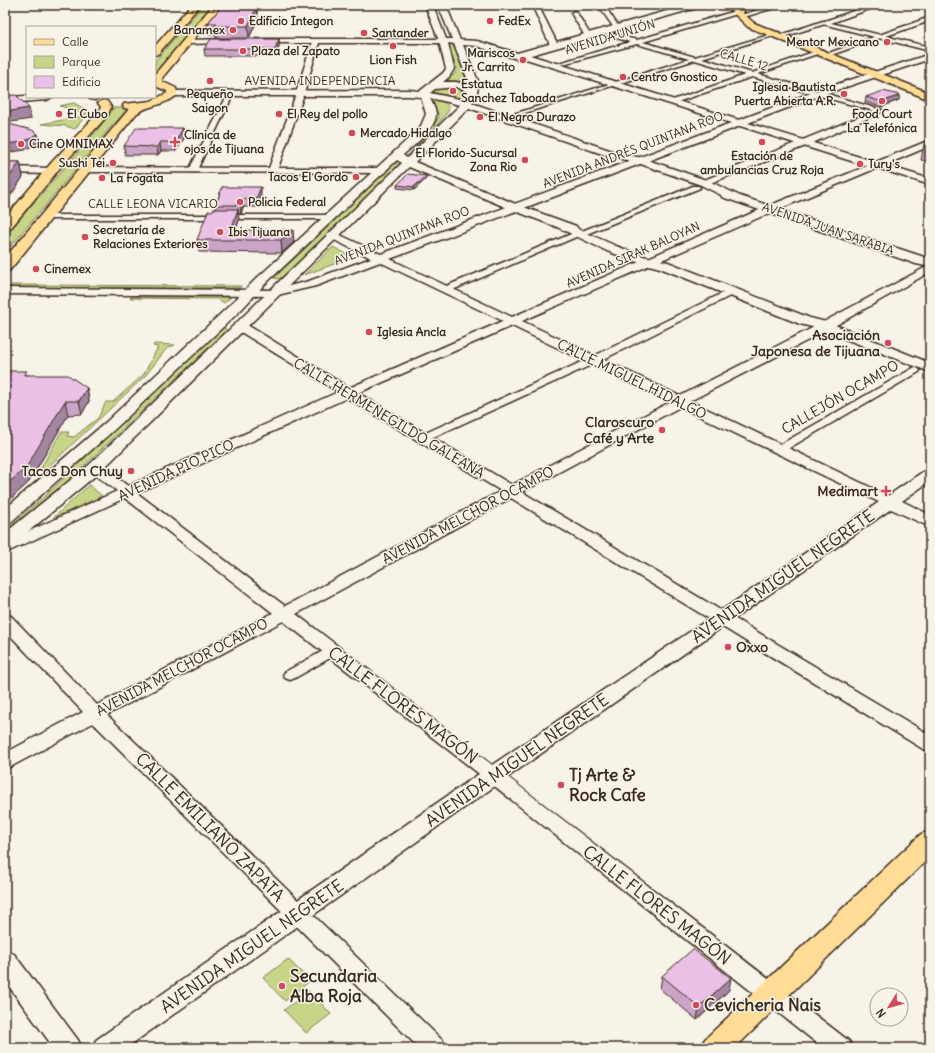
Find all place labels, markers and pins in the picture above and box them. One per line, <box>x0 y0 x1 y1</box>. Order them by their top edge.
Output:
place label: Edificio Integon <box>249 13 333 29</box>
place label: FedEx <box>498 13 531 28</box>
marker: Edificio Integon <box>236 16 246 26</box>
marker: FedEx <box>485 16 495 26</box>
place label: Banamex <box>174 22 225 37</box>
marker: Banamex <box>228 25 238 35</box>
place label: Santander <box>372 25 429 40</box>
marker: Santander <box>359 28 369 38</box>
place label: Mentor Mexicano <box>786 34 879 49</box>
marker: Mentor Mexicano <box>882 37 892 47</box>
marker: Lion Fish <box>388 41 398 51</box>
place label: Plaza del Zapato <box>251 43 340 59</box>
place label: Mariscos Jr. Carrito <box>461 45 516 74</box>
marker: Plaza del Zapato <box>238 46 248 56</box>
place label: Lion Fish <box>369 52 417 67</box>
marker: Mariscos Jr. Carrito <box>518 55 528 65</box>
place label: Centro Gnostico <box>631 69 718 84</box>
marker: Centro Gnostico <box>618 72 628 82</box>
marker: Pequeño Saigon <box>205 76 215 86</box>
place label: Estatua Sanchez Taboada <box>461 76 556 105</box>
place label: Iglesia Bautista Puerta Abierta A.R. <box>734 79 837 108</box>
place label: Pequeño Saigon <box>187 86 234 116</box>
marker: Estatua Sanchez Taboada <box>448 86 458 96</box>
marker: Iglesia Bautista Puerta Abierta A.R. <box>839 89 849 99</box>
marker: Food Court La Telefónica <box>877 96 887 106</box>
place label: El Cubo <box>67 106 108 121</box>
place label: El Rey del pollo <box>287 106 368 122</box>
place label: Food Court La Telefónica <box>847 106 917 135</box>
marker: El Cubo <box>54 109 64 119</box>
marker: El Rey del pollo <box>274 109 284 119</box>
place label: El Negro Durazo <box>488 109 576 125</box>
marker: El Negro Durazo <box>475 112 485 122</box>
place label: Mercado Hidalgo <box>360 125 452 141</box>
place label: Clínica de ojos de Tijuana <box>184 127 264 156</box>
marker: Mercado Hidalgo <box>347 128 357 138</box>
place label: Cine OMNIMAX <box>29 136 114 151</box>
marker: Clínica de ojos de Tijuana <box>169 136 181 148</box>
marker: Estación de ambulancias Cruz Roja <box>757 137 767 147</box>
marker: Cine OMNIMAX <box>16 139 26 149</box>
place label: El Florido-Sucursal Zona Rio <box>415 145 517 174</box>
place label: Estación de ambulancias Cruz Roja <box>700 148 824 177</box>
place label: Sushi Tei <box>59 155 105 170</box>
marker: El Florido-Sucursal Zona Rio <box>520 155 530 165</box>
place label: Tury's <box>868 156 900 172</box>
marker: Sushi Tei <box>108 158 118 168</box>
marker: Tury's <box>855 159 865 169</box>
place label: Tacos El Gordo <box>268 169 348 184</box>
place label: La Fogata <box>110 170 164 186</box>
marker: Tacos El Gordo <box>351 172 361 182</box>
marker: La Fogata <box>97 173 107 183</box>
place label: Policia Federal <box>248 194 326 209</box>
marker: Policia Federal <box>235 197 245 207</box>
place label: Secretaría de Relaciones Exteriores <box>93 222 208 251</box>
place label: Ibis Tijuana <box>228 224 290 239</box>
marker: Ibis Tijuana <box>215 227 225 237</box>
marker: Secretaría de Relaciones Exteriores <box>80 232 90 242</box>
place label: Cinemex <box>44 261 91 276</box>
marker: Cinemex <box>31 264 41 274</box>
place label: Iglesia Ancla <box>377 324 446 340</box>
place label: Asociación Japonesa de Tijuana <box>751 326 880 360</box>
marker: Iglesia Ancla <box>364 327 374 337</box>
marker: Asociación Japonesa de Tijuana <box>883 338 893 348</box>
place label: Claroscuro Café y Arte <box>584 413 654 447</box>
marker: Claroscuro Café y Arte <box>657 425 667 435</box>
place label: Tacos Don Chuy <box>22 462 123 480</box>
marker: Tacos Don Chuy <box>126 466 136 476</box>
place label: Medimart <box>817 482 878 500</box>
marker: Medimart <box>881 486 891 496</box>
place label: Oxxo <box>736 638 768 656</box>
marker: Oxxo <box>723 642 733 652</box>
place label: Tj Arte & Rock Cafe <box>569 764 646 806</box>
marker: Tj Arte & Rock Cafe <box>556 780 566 790</box>
place label: Secundaria Alba Roja <box>290 965 377 1007</box>
marker: Secundaria Alba Roja <box>277 981 287 991</box>
place label: Cevicheria Nais <box>704 994 821 1016</box>
marker: Cevicheria Nais <box>691 1000 701 1010</box>

